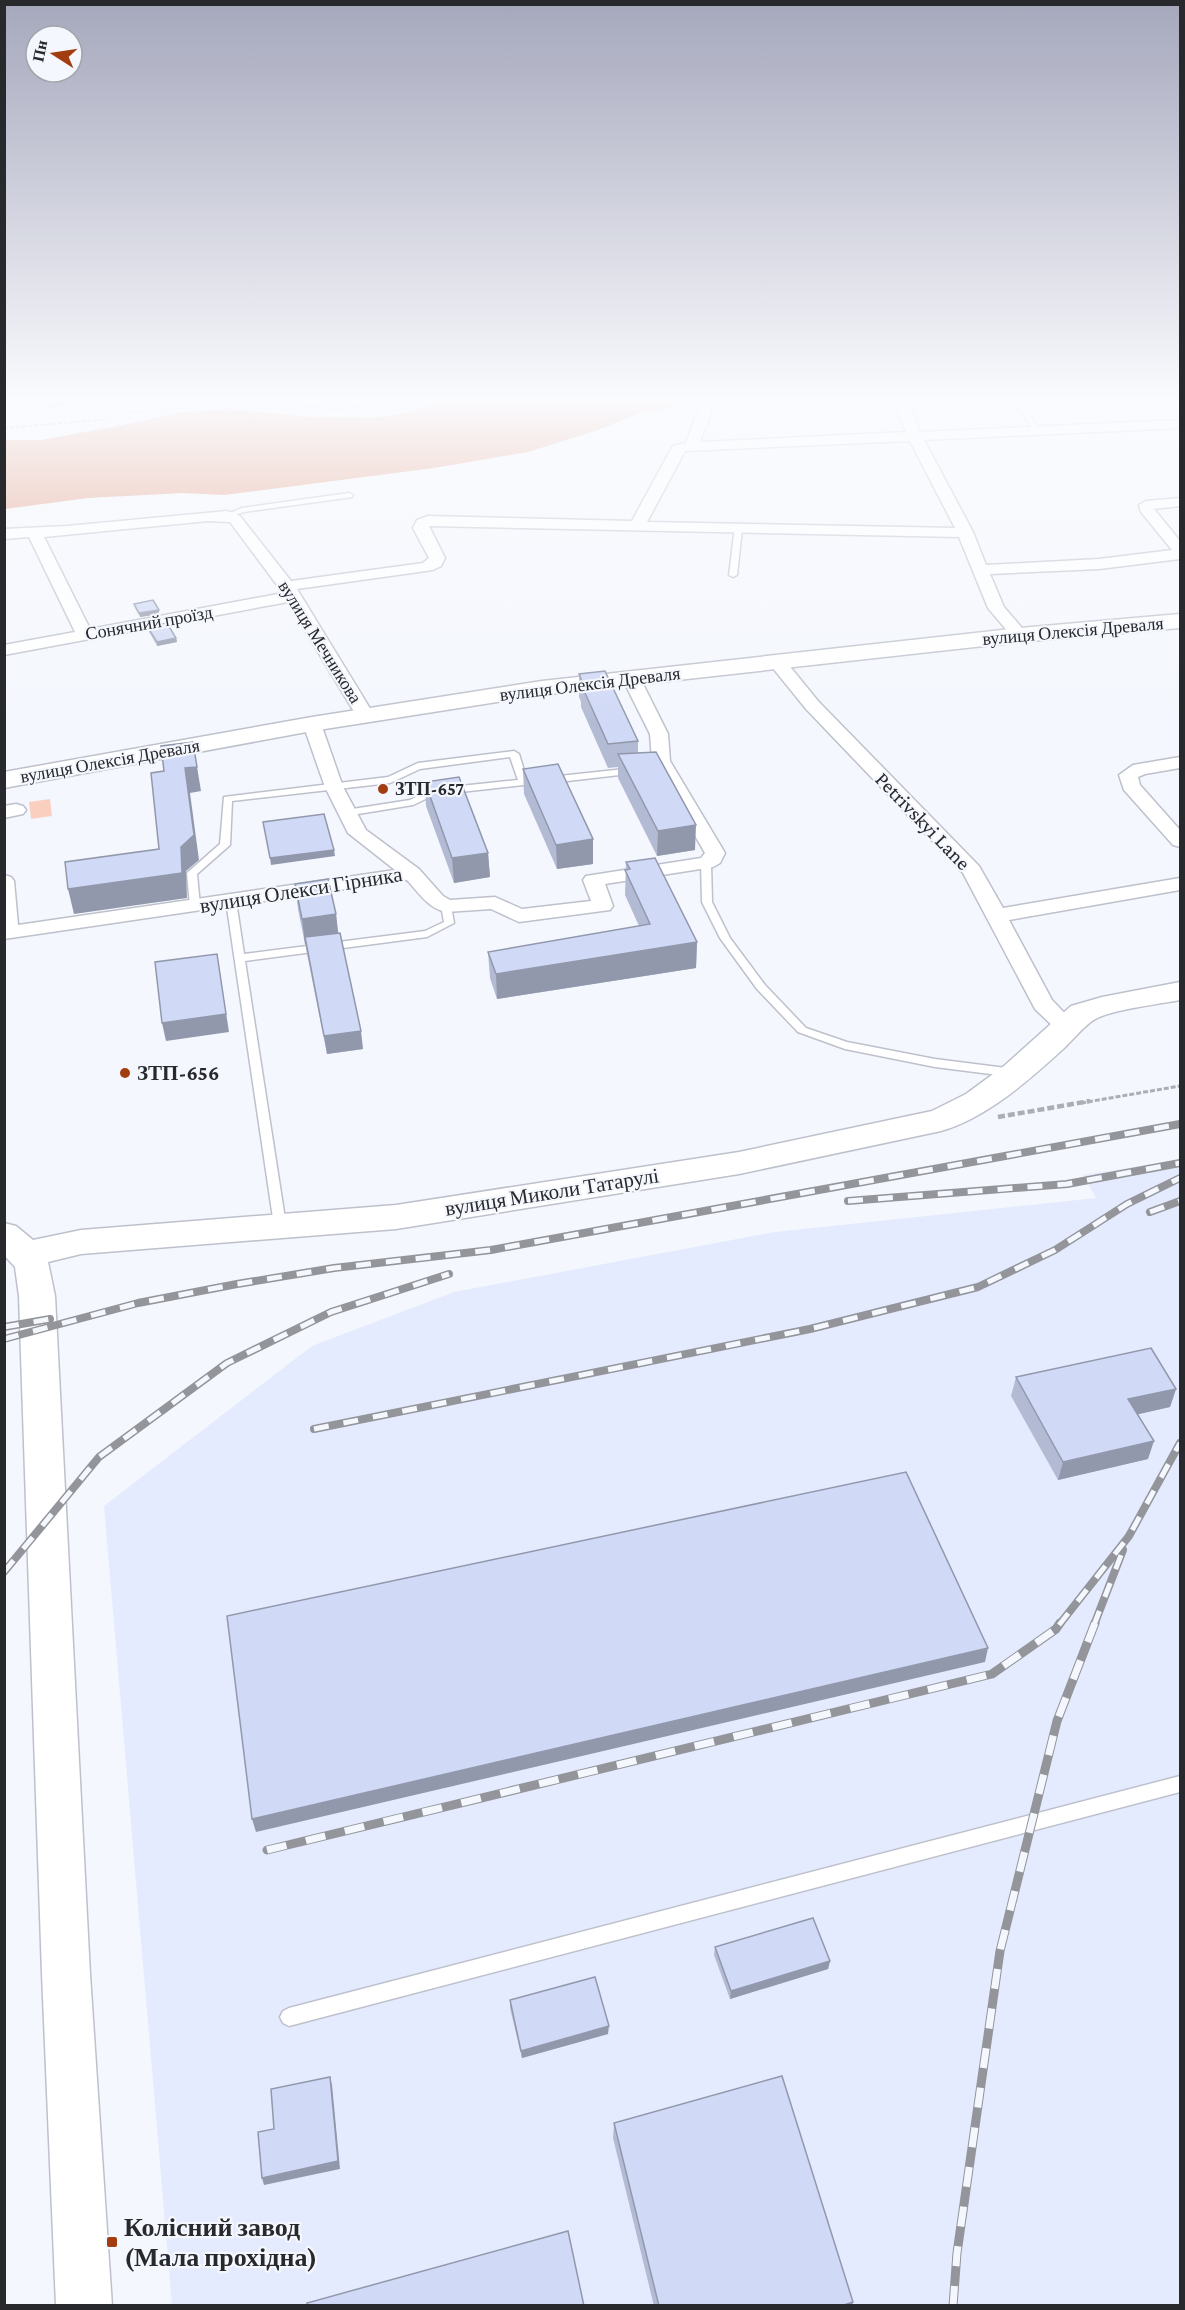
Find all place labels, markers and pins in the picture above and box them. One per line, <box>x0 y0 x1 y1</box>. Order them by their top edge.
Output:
place label: ЗТП-657 <box>395 779 464 799</box>
marker: ЗТП-657 <box>376 782 390 796</box>
place label: ЗТП-656 <box>137 1061 219 1085</box>
marker: ЗТП-656 <box>118 1066 132 1080</box>
place label: Колісний завод (Мала прохідна) <box>124 2213 317 2272</box>
marker: Колісний завод (Мала прохідна) <box>105 2235 119 2249</box>

